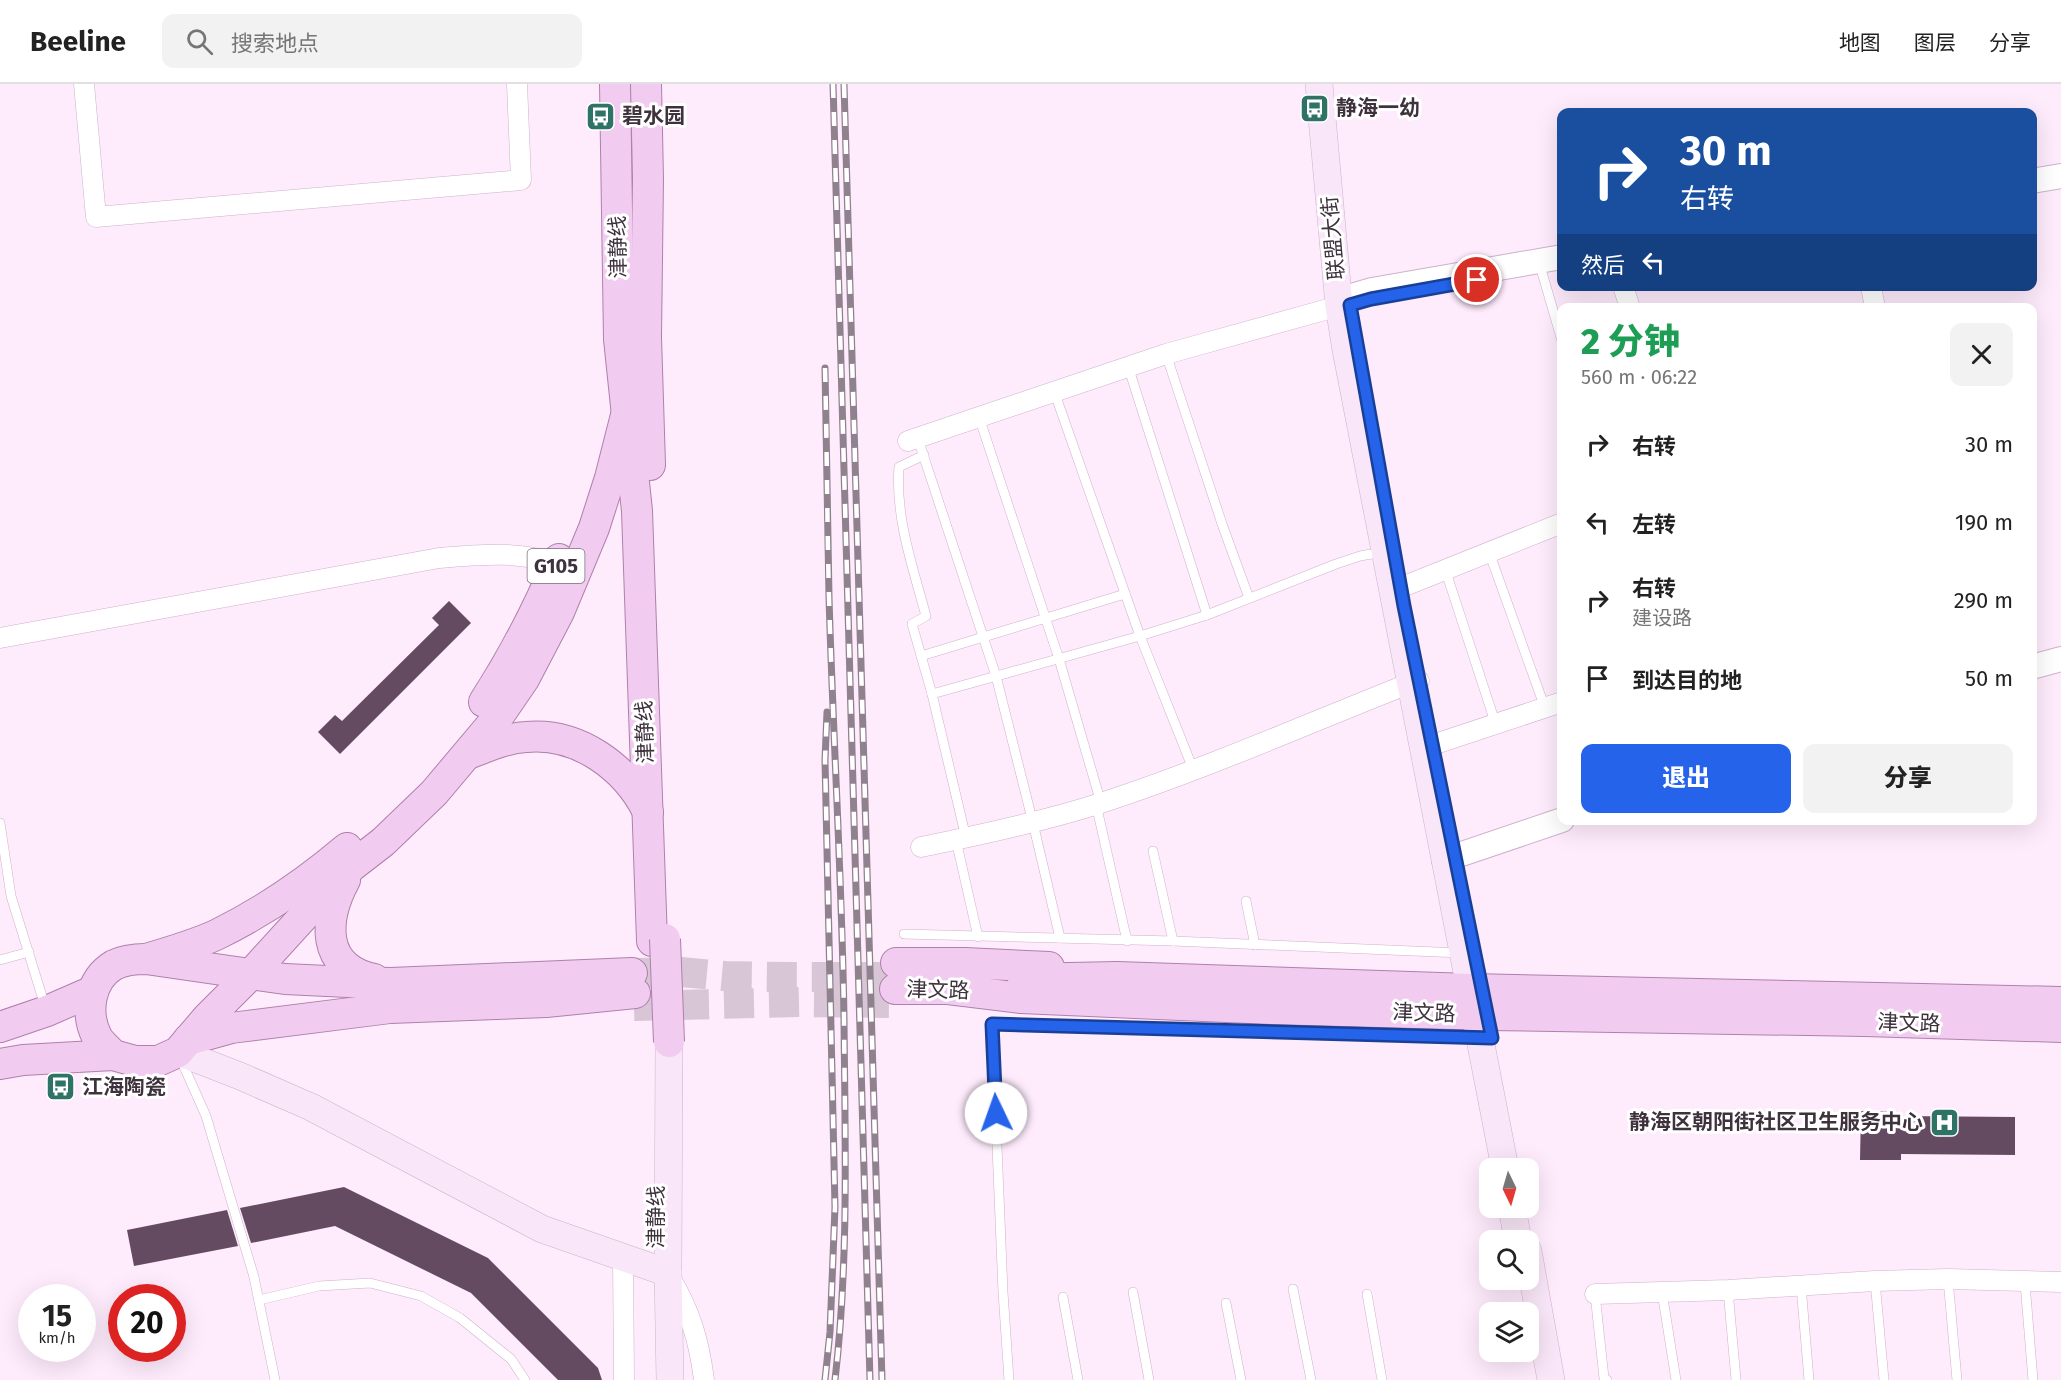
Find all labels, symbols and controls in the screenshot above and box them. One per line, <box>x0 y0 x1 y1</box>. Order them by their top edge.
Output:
search box <box>162 14 582 68</box>
text: Beeline <box>30 25 126 58</box>
icon: search <box>183 25 216 58</box>
text: 搜索地点 <box>231 30 319 57</box>
text: 地图 <box>1839 30 1881 56</box>
text: 图层 <box>1914 30 1956 56</box>
text: 分享 <box>1989 30 2031 56</box>
bus stop icon: 静海一幼 <box>1299 92 1331 124</box>
place label: 静海一幼 <box>1336 95 1420 121</box>
bus stop icon: 碧水园 <box>585 100 617 132</box>
place label: 碧水园 <box>622 103 685 129</box>
text: 30 m <box>1680 126 1772 176</box>
icon: right <box>1581 132 1659 210</box>
text: 右转 <box>1680 183 1734 215</box>
street label: 联盟大街 <box>1316 195 1350 281</box>
street label: 津静线 <box>604 215 632 279</box>
icon: left <box>1637 246 1670 279</box>
text: 然后 <box>1581 252 1625 279</box>
pin <box>1451 254 1502 305</box>
icon: arrive <box>1460 263 1493 296</box>
text: 2 分钟 <box>1581 320 1680 364</box>
button: close <box>1950 323 2013 386</box>
text: 560 m · 06:22 <box>1581 365 1697 389</box>
icon: right <box>1581 428 1614 461</box>
text: 30 m <box>1965 431 2013 458</box>
text: 右转 <box>1632 433 1676 460</box>
icon: left <box>1581 506 1614 539</box>
text: 190 m <box>1955 509 2013 536</box>
text: 左转 <box>1632 511 1676 538</box>
road number: G105 <box>528 549 584 583</box>
text: 右转 <box>1632 575 1676 602</box>
icon: right <box>1581 584 1614 617</box>
text: 290 m <box>1954 587 2013 614</box>
text: 建设路 <box>1632 606 1692 630</box>
icon: arrive <box>1581 662 1614 695</box>
text: 50 m <box>1965 665 2013 692</box>
text: 到达目的地 <box>1632 667 1742 694</box>
street label: 津静线 <box>631 700 659 764</box>
button: 退出 <box>1581 744 1791 813</box>
button: 分享 <box>1803 744 2013 813</box>
street label: 津文路 <box>906 976 970 1004</box>
street label: 津文路 <box>1392 999 1456 1027</box>
street label: 津文路 <box>1877 1009 1941 1037</box>
bus stop icon: 江海陶瓷 <box>45 1071 77 1103</box>
place label: 江海陶瓷 <box>82 1074 166 1100</box>
position arrow <box>964 1081 1028 1145</box>
hospital icon: 静海区朝阳街社区卫生服务中心 <box>1928 1106 1960 1138</box>
place label: 静海区朝阳街社区卫生服务中心 <box>1629 1109 1923 1135</box>
north arrow <box>1479 1158 1539 1218</box>
map controls <box>1479 1158 1539 1362</box>
street label: 津静线 <box>643 1186 669 1249</box>
button: search <box>1479 1230 1539 1290</box>
speed limit sign: 20 <box>108 1284 186 1362</box>
text: 15 <box>42 1298 72 1334</box>
button: layers <box>1479 1302 1539 1362</box>
text: km/h <box>38 1329 76 1347</box>

